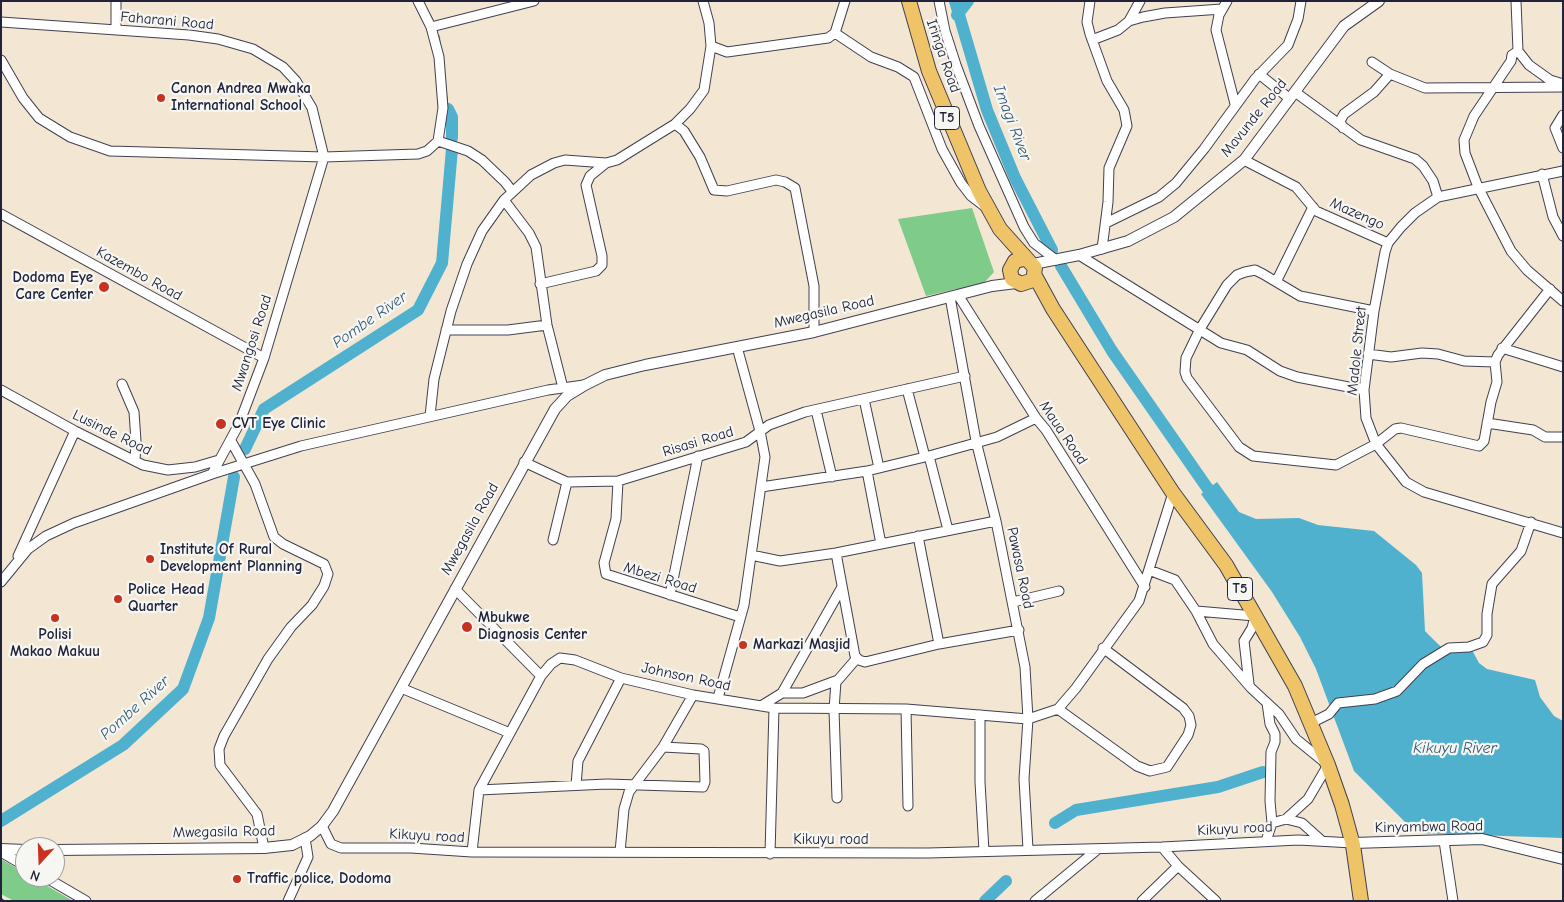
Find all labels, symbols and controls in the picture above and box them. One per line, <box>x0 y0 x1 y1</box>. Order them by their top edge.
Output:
street label: Faharani Road <box>119 8 215 34</box>
street label: Iringa Road <box>922 17 964 95</box>
street label: Mavunde Road <box>1217 75 1291 161</box>
place label: Canon Andrea Mwaka International School <box>171 80 311 115</box>
water label: Imagi River <box>989 83 1035 163</box>
marker: Canon Andrea Mwaka International School <box>155 92 167 104</box>
road number: T5 <box>934 106 960 130</box>
street label: Mazengo <box>1327 194 1387 234</box>
street label: Kazembo Road <box>93 243 185 305</box>
place label: Dodoma Eye Care Center <box>13 269 93 304</box>
marker: Dodoma Eye Care Center <box>97 280 111 294</box>
water label: Pombe River <box>329 287 411 353</box>
street label: Mwegasila Road <box>772 292 876 332</box>
street label: Mwangosi Road <box>228 293 276 393</box>
street label: Madole Street <box>1343 306 1371 396</box>
street label: Maua Road <box>1035 398 1091 468</box>
street label: Lusinde Road <box>70 406 154 460</box>
place label: CVT Eye Clinic <box>232 415 326 433</box>
marker: CVT Eye Clinic <box>214 417 228 431</box>
street label: Risasi Road <box>660 423 736 461</box>
street label: Mwegasila Road <box>437 480 503 578</box>
street label: Pawasa Road <box>1003 525 1037 611</box>
place label: Institute Of Rural Development Planning <box>160 541 303 576</box>
marker: Institute Of Rural Development Planning <box>144 553 156 565</box>
street label: Mbezi Road <box>621 558 699 598</box>
road number: T5 <box>1228 578 1252 600</box>
place label: Police Head Quarter <box>128 581 205 616</box>
marker: Police Head Quarter <box>112 593 124 605</box>
place label: Mbukwe Diagnosis Center <box>478 609 587 644</box>
marker: Polisi Makao Makuu <box>49 612 61 624</box>
marker: Mbukwe Diagnosis Center <box>460 620 474 634</box>
place label: Polisi Makao Makuu <box>10 626 100 661</box>
place label: Markazi Masjid <box>753 636 850 654</box>
marker: Markazi Masjid <box>737 639 749 651</box>
street label: Johnson Road <box>640 659 732 695</box>
water label: Pombe River <box>96 672 174 744</box>
water label: Kikuyu River <box>1413 738 1497 758</box>
street label: Kinyambwa Road <box>1375 817 1483 837</box>
street label: Kikuyu road <box>1197 818 1273 840</box>
street label: Mwegasila Road <box>173 822 275 842</box>
street label: Kikuyu road <box>389 825 465 847</box>
street label: Kikuyu road <box>793 831 869 849</box>
north arrow <box>15 837 65 887</box>
text: N <box>28 866 42 885</box>
place label: Traffic police, Dodoma <box>247 870 391 888</box>
marker: Traffic police, Dodoma <box>231 873 243 885</box>

